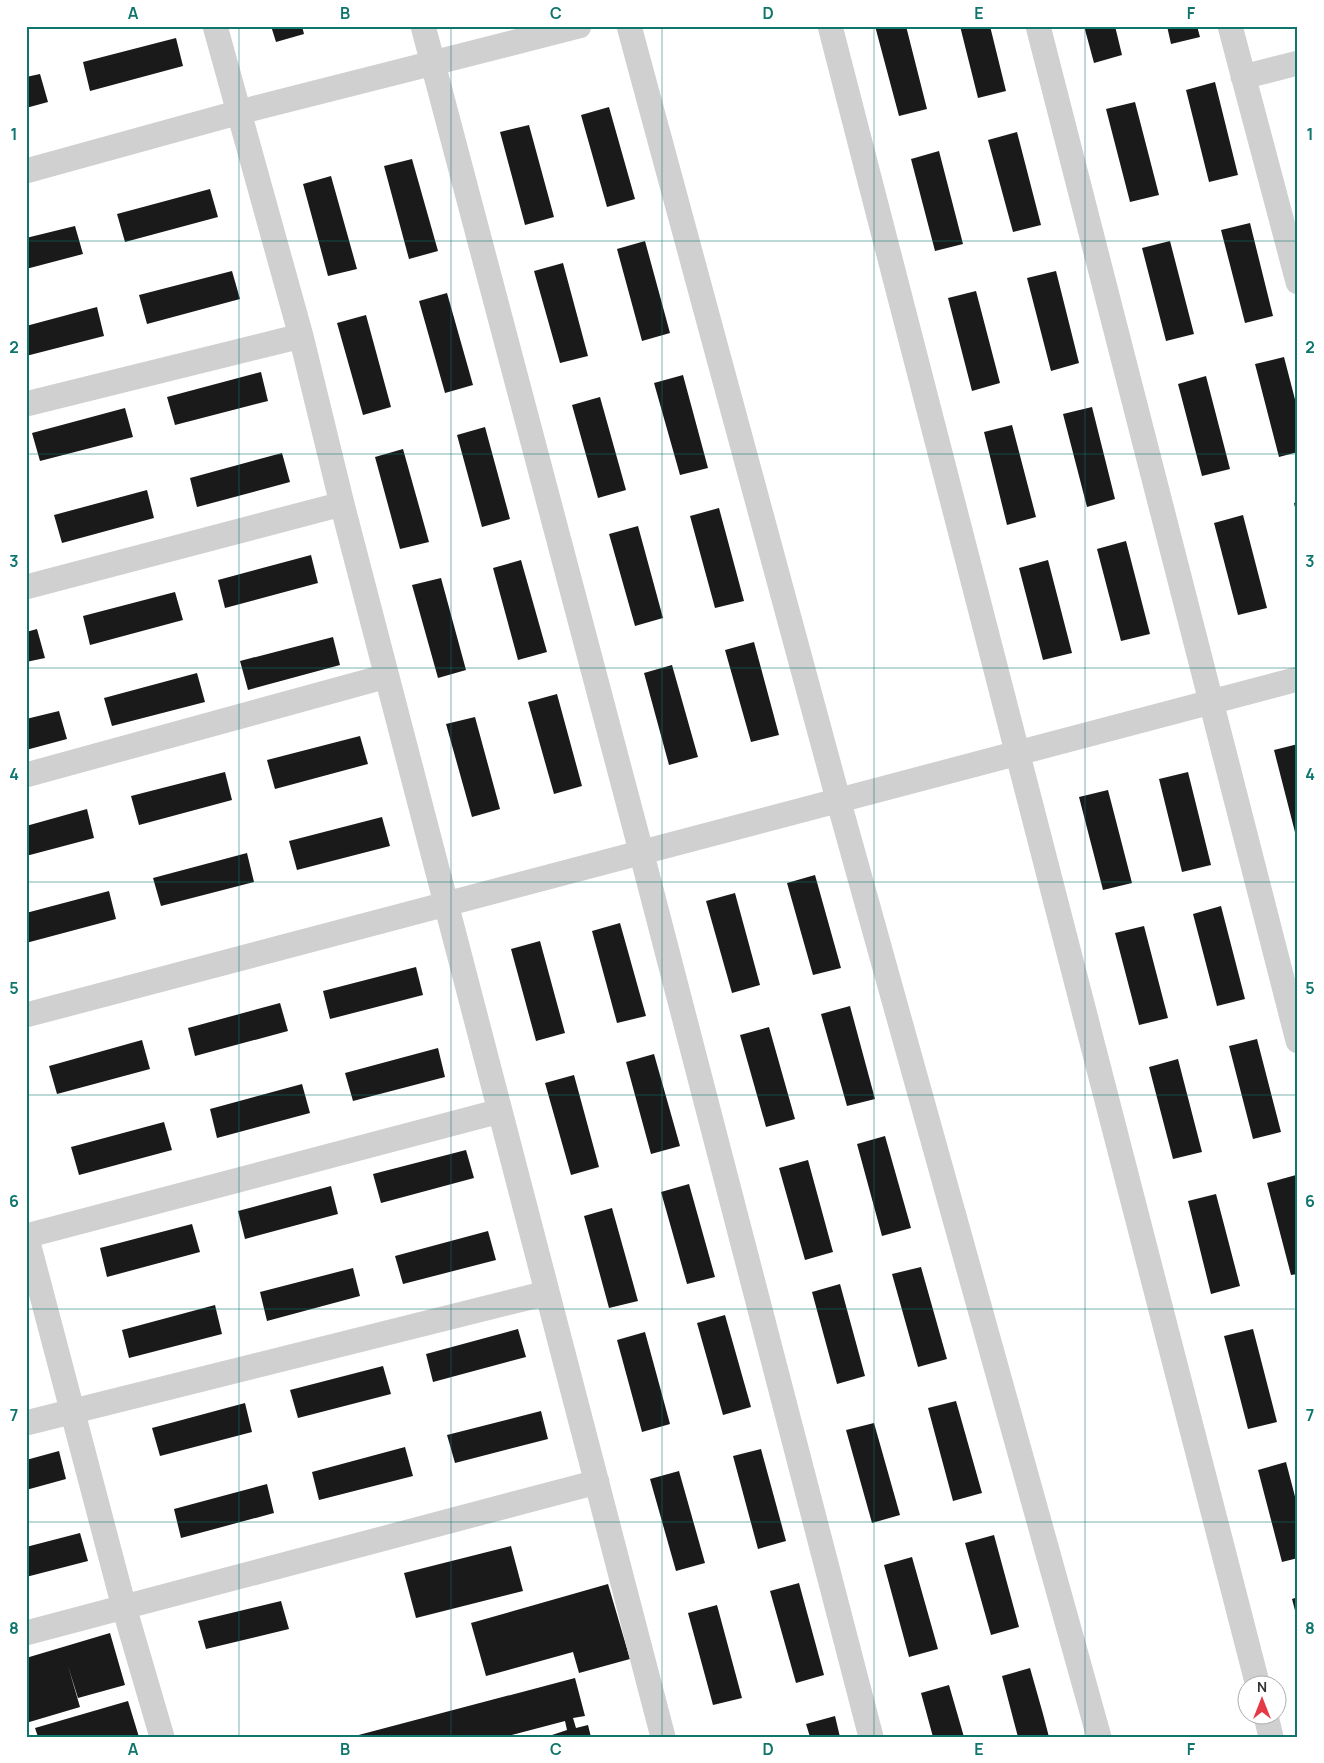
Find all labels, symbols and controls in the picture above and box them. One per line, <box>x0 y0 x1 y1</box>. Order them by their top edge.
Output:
text: A <box>128 2 139 24</box>
text: B <box>340 2 350 24</box>
text: C <box>550 2 562 24</box>
text: D <box>762 2 774 24</box>
text: E <box>974 2 984 24</box>
text: F <box>1187 2 1196 24</box>
text: 1 <box>10 123 18 145</box>
text: 1 <box>1306 123 1314 145</box>
text: 2 <box>9 336 19 358</box>
text: 2 <box>1305 336 1315 358</box>
text: 3 <box>9 550 19 572</box>
text: 3 <box>1305 550 1315 572</box>
text: 4 <box>9 763 19 785</box>
text: 4 <box>1305 763 1315 785</box>
text: 5 <box>9 977 19 999</box>
text: 5 <box>1305 977 1315 999</box>
text: 6 <box>9 1190 19 1212</box>
text: 6 <box>1305 1190 1315 1212</box>
text: 7 <box>10 1404 18 1426</box>
text: 7 <box>1306 1404 1314 1426</box>
text: 8 <box>9 1617 19 1639</box>
text: 8 <box>1305 1617 1315 1639</box>
north arrow <box>1236 1676 1286 1726</box>
text: N <box>1257 1677 1267 1696</box>
text: A <box>128 1738 139 1760</box>
text: B <box>340 1738 350 1760</box>
text: C <box>550 1738 562 1760</box>
text: D <box>762 1738 774 1760</box>
text: E <box>974 1738 984 1760</box>
text: F <box>1187 1738 1196 1760</box>

